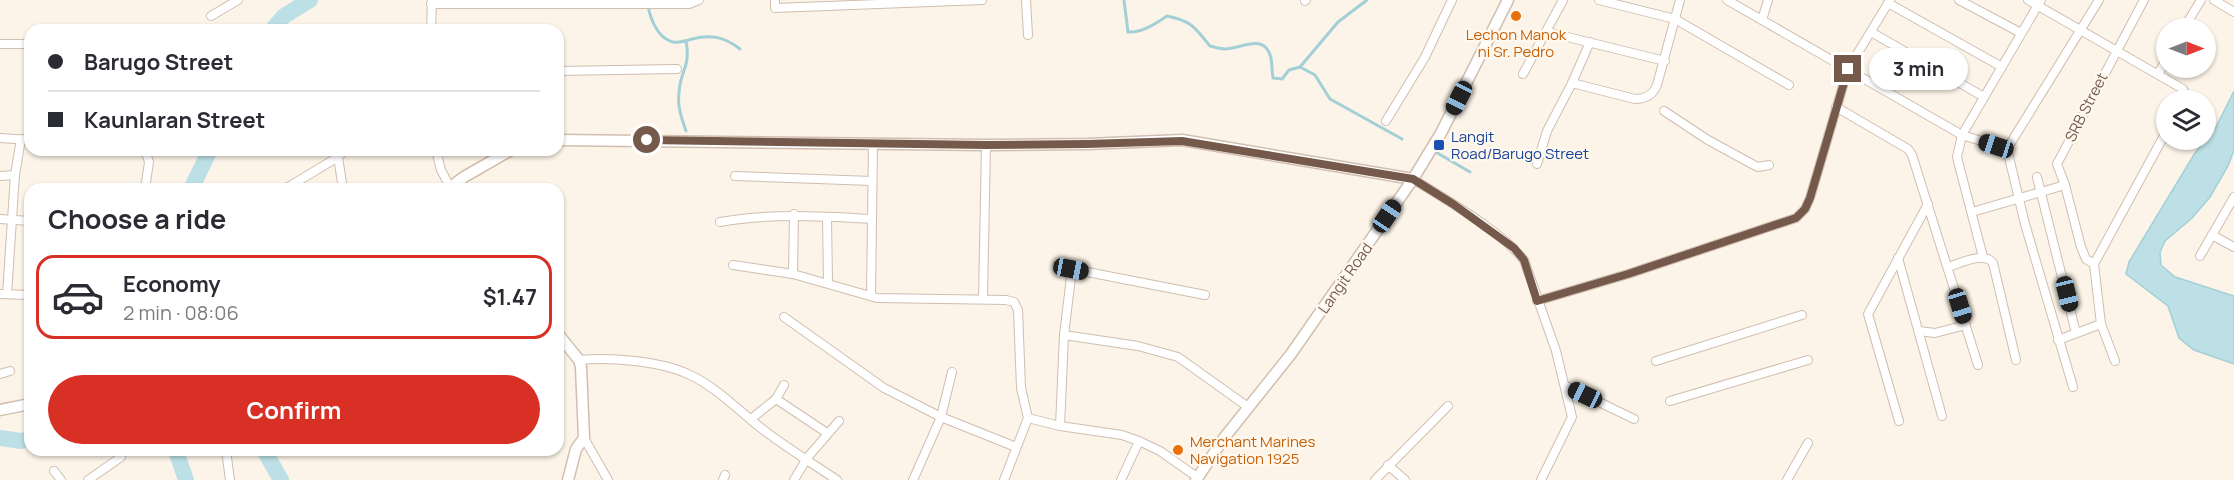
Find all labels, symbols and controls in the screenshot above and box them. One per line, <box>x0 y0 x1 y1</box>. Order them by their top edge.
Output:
marker: Lechon Manok ni Sr. Pedro <box>1509 9 1523 23</box>
north arrow <box>2156 18 2216 78</box>
map controls <box>2156 18 2216 150</box>
place label: Lechon Manok ni Sr. Pedro <box>1466 24 1567 62</box>
text: Barugo Street <box>84 47 233 77</box>
callout: 3 min <box>1869 48 1968 90</box>
route end <box>1834 55 1861 82</box>
text: 3 min <box>1893 55 1944 82</box>
street label: SRB Street <box>2060 69 2112 145</box>
car <box>1443 78 1475 118</box>
button: layers <box>2156 90 2216 150</box>
text: Kaunlaran Street <box>84 105 265 135</box>
route start <box>633 126 660 153</box>
place label: Langit Road/Barugo Street <box>1451 126 1589 164</box>
car <box>1976 132 2016 160</box>
marker: Langit Road/Barugo Street <box>1432 138 1446 152</box>
car <box>1369 196 1405 236</box>
text: Choose a ride <box>48 200 226 237</box>
street label: Langit Road <box>1313 238 1377 318</box>
car <box>1052 257 1090 281</box>
text: Economy <box>123 269 221 299</box>
icon: car <box>51 270 105 324</box>
car <box>2054 274 2080 314</box>
text: $1.47 <box>483 282 537 312</box>
car <box>1946 286 1974 326</box>
text: 2 min · 08:06 <box>123 299 239 326</box>
button: Confirm <box>48 375 540 444</box>
car <box>1565 379 1605 411</box>
place label: Merchant Marines Navigation 1925 <box>1190 431 1316 469</box>
marker: Merchant Marines Navigation 1925 <box>1171 443 1185 457</box>

